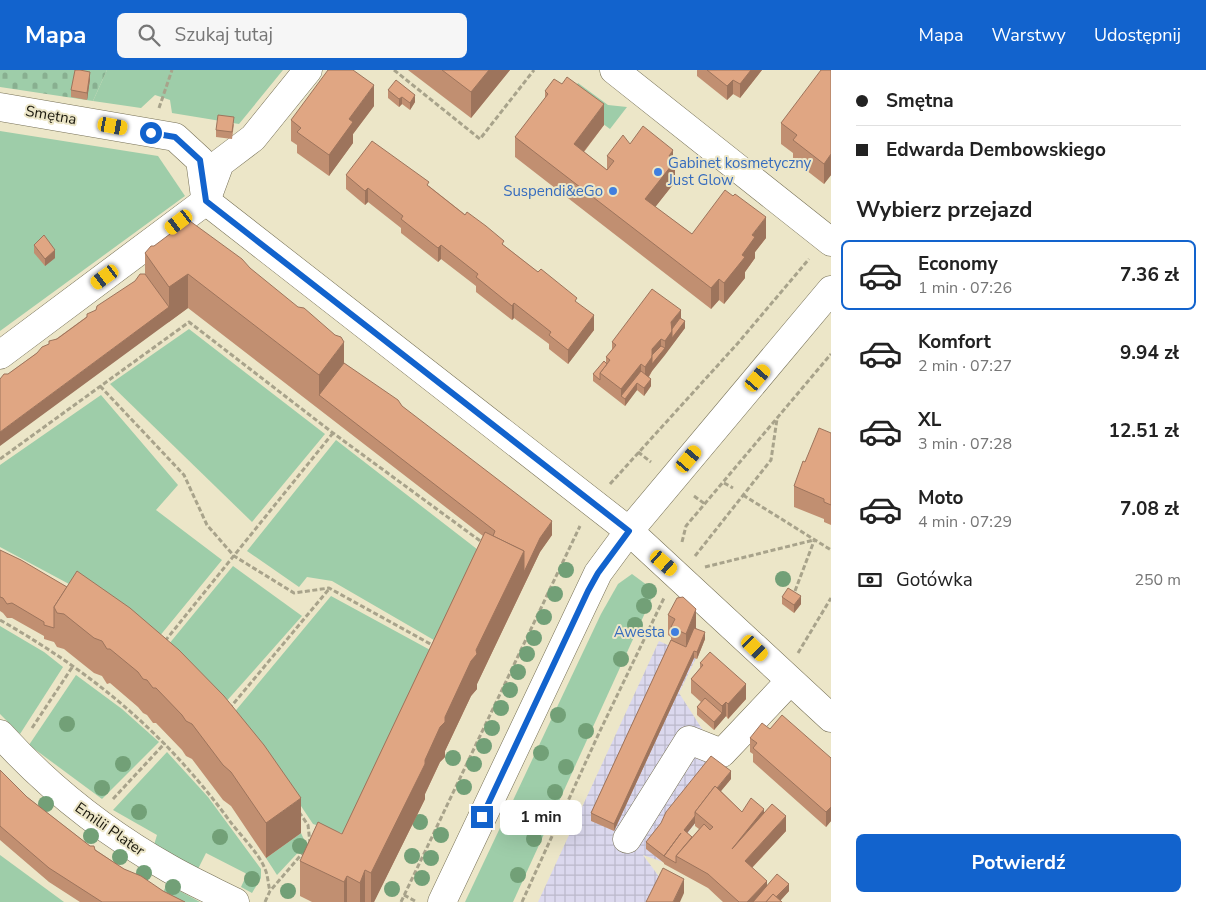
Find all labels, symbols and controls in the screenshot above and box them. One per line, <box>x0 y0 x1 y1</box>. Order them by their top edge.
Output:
search box <box>117 13 467 58</box>
text: Mapa <box>25 19 87 51</box>
icon: search <box>135 21 163 49</box>
text: Szukaj tutaj <box>175 22 273 48</box>
text: Mapa <box>919 23 963 47</box>
text: Warstwy <box>991 23 1066 47</box>
text: Udostępnij <box>1094 23 1181 47</box>
text: Smętna <box>886 88 954 114</box>
street label: Smętna <box>24 101 78 129</box>
car <box>96 116 129 136</box>
route start <box>140 122 162 144</box>
text: Edwarda Dembowskiego <box>886 137 1106 163</box>
place label: Gabinet kosmetyczny Just Glow <box>667 153 812 190</box>
marker: Gabinet kosmetyczny Just Glow <box>652 166 664 178</box>
place label: Suspendi&eGo <box>503 181 603 201</box>
marker: Suspendi&eGo <box>607 185 619 197</box>
text: Wybierz przejazd <box>856 195 1032 225</box>
car <box>162 207 195 237</box>
text: Economy <box>918 251 998 277</box>
icon: car <box>858 253 903 298</box>
car <box>88 262 121 292</box>
text: 7.36 zł <box>1120 262 1179 288</box>
text: 1 min · 07:26 <box>918 277 1012 299</box>
text: Komfort <box>918 329 991 355</box>
icon: car <box>858 331 903 376</box>
text: 9.94 zł <box>1120 340 1179 366</box>
text: 2 min · 07:27 <box>918 355 1012 377</box>
car <box>742 362 773 394</box>
text: XL <box>918 407 941 433</box>
icon: car <box>858 409 903 454</box>
text: 12.51 zł <box>1108 418 1179 444</box>
text: 3 min · 07:28 <box>918 433 1012 455</box>
car <box>673 443 704 475</box>
text: Moto <box>918 485 964 511</box>
icon: car <box>858 487 903 532</box>
text: 7.08 zł <box>1120 496 1179 522</box>
text: 4 min · 07:29 <box>918 511 1012 533</box>
car <box>647 547 680 579</box>
icon: cash <box>856 566 884 594</box>
text: Gotówka <box>896 567 973 593</box>
text: 250 m <box>1134 569 1181 591</box>
place label: Awesta <box>614 622 665 642</box>
marker: Awesta <box>669 626 681 638</box>
car <box>738 632 771 664</box>
street label: Emilii Plater <box>71 798 149 861</box>
callout: 1 min <box>500 800 582 834</box>
route end <box>471 806 493 828</box>
text: 1 min <box>520 806 562 828</box>
button: Potwierdź <box>856 834 1181 892</box>

